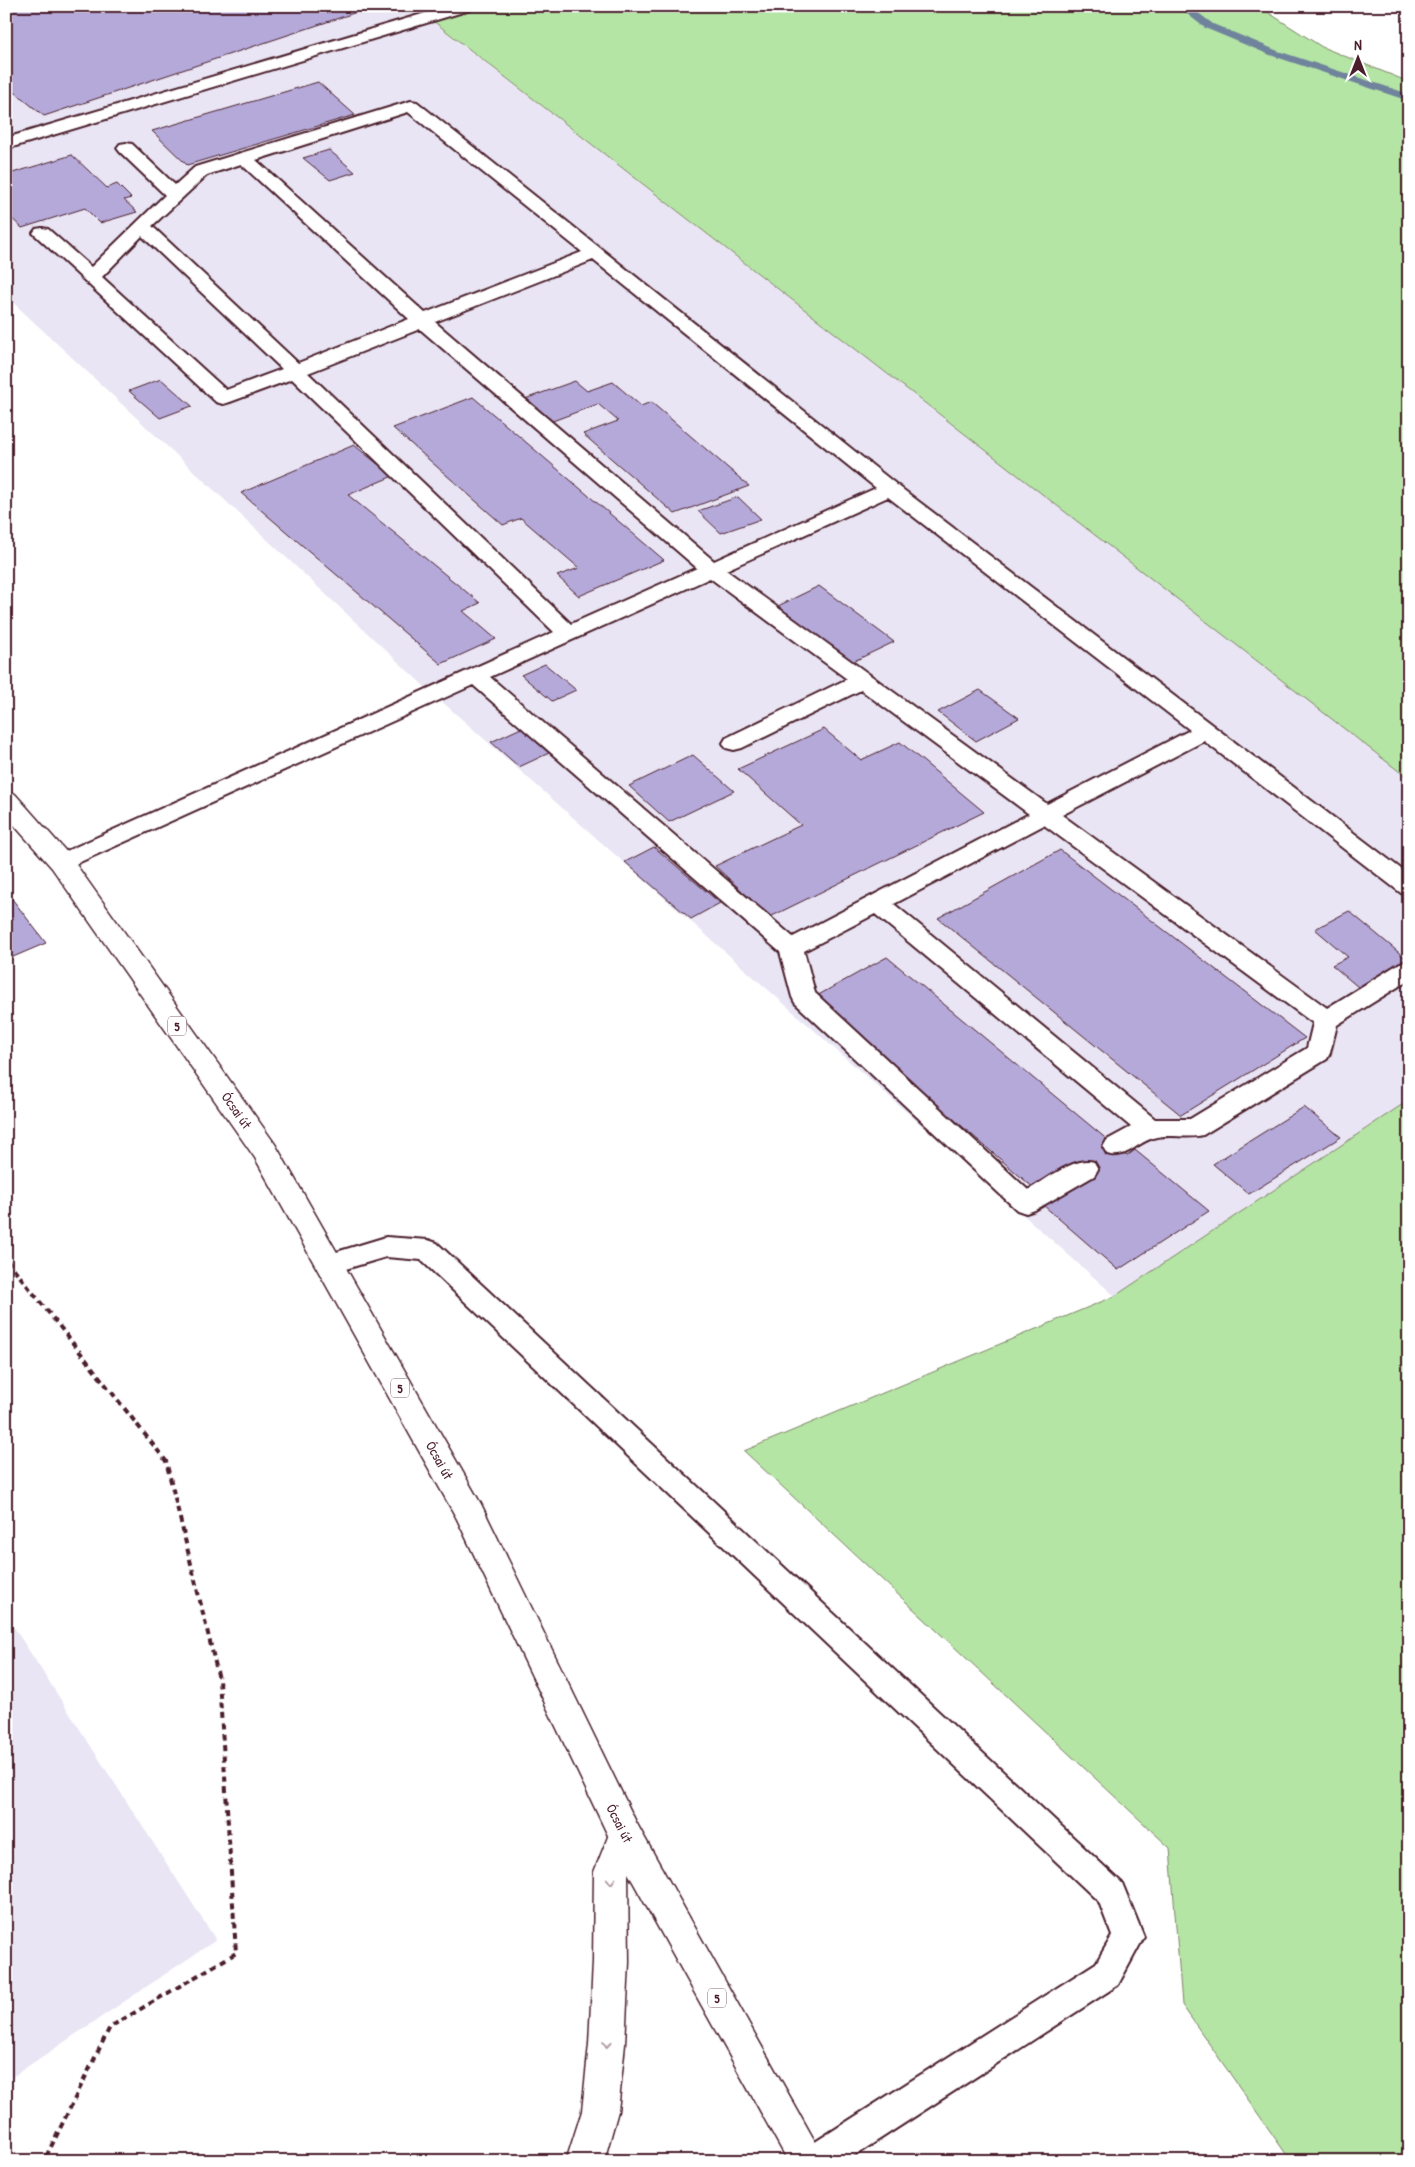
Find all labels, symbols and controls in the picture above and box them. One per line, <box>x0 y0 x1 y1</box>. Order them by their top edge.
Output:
north arrow <box>1332 32 1382 82</box>
text: N <box>1354 35 1362 54</box>
road number: 5 <box>168 1016 186 1036</box>
street label: Ócsai út <box>217 1088 257 1132</box>
road number: 5 <box>391 1379 409 1398</box>
street label: Ócsai út <box>422 1438 458 1483</box>
street label: Ócsai út <box>602 1800 638 1846</box>
one-way arrow <box>606 1878 616 1886</box>
road number: 5 <box>708 1989 726 2008</box>
one-way arrow <box>601 2040 612 2048</box>

